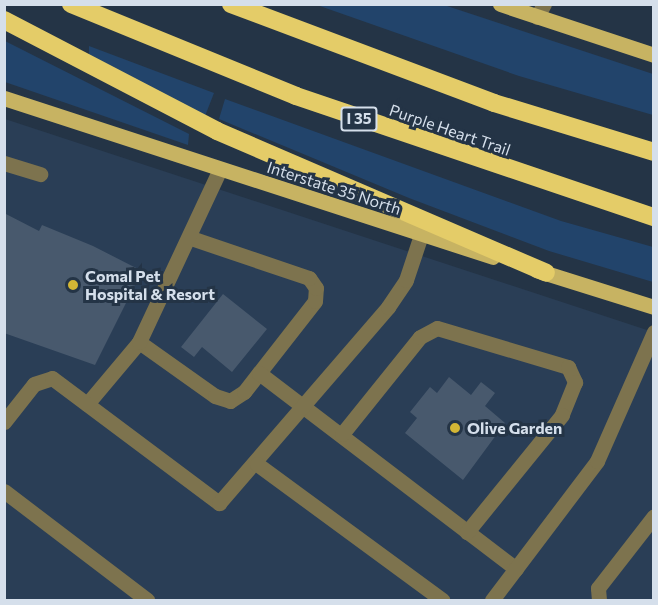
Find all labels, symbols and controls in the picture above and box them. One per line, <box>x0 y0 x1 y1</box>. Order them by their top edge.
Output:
street label: Purple Heart Trail <box>387 100 513 160</box>
road number: I 35 <box>340 107 378 131</box>
street label: Interstate 35 North <box>265 157 403 219</box>
place label: Comal Pet Hospital & Resort <box>85 266 215 304</box>
marker: Comal Pet Hospital & Resort <box>66 278 80 292</box>
place label: Olive Garden <box>467 418 562 438</box>
marker: Olive Garden <box>448 421 462 435</box>

